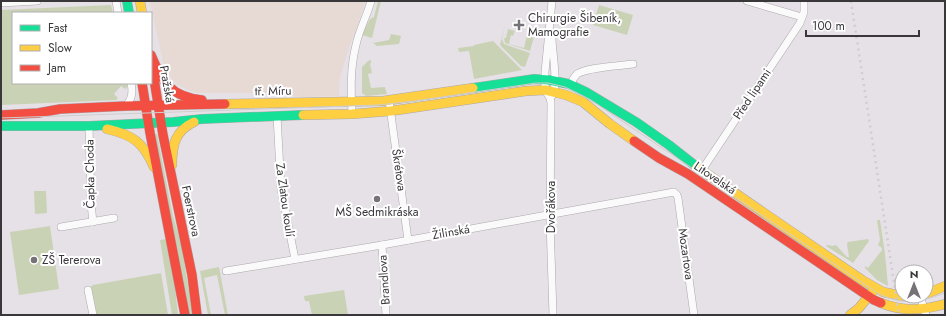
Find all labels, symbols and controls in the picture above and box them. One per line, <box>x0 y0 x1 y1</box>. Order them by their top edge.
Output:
place label: Chirurgie Šibeník, Mamografie <box>528 9 621 41</box>
legend <box>12 12 152 84</box>
scale bar <box>806 12 919 38</box>
text: 100 m <box>812 17 845 35</box>
text: Fast <box>48 19 67 37</box>
marker: Chirurgie Šibeník, Mamografie <box>513 19 525 31</box>
text: Slow <box>48 39 73 57</box>
text: Jam <box>46 59 66 77</box>
street label: Pražská <box>155 64 179 104</box>
street label: Před lipami <box>728 65 776 123</box>
street label: tř. Míru <box>254 82 292 100</box>
street label: Čapka Choda <box>80 139 100 209</box>
street label: Škrétova <box>387 148 411 192</box>
street label: Litovelská <box>690 157 740 199</box>
street label: Za Zlatou koulí <box>271 162 299 239</box>
street label: Dvořákova <box>542 181 560 233</box>
street label: Foerstrova <box>177 184 205 238</box>
marker: MŠ Sedmikráska <box>372 194 382 204</box>
place label: MŠ Sedmikráska <box>335 203 419 221</box>
street label: Žilinská <box>431 220 471 244</box>
street label: Mozartova <box>673 227 699 281</box>
place label: ZŠ Tererova <box>42 251 101 269</box>
street label: Brandlova <box>373 254 395 306</box>
marker: ZŠ Tererova <box>29 255 39 265</box>
north arrow <box>894 264 934 304</box>
text: N <box>910 266 918 282</box>

